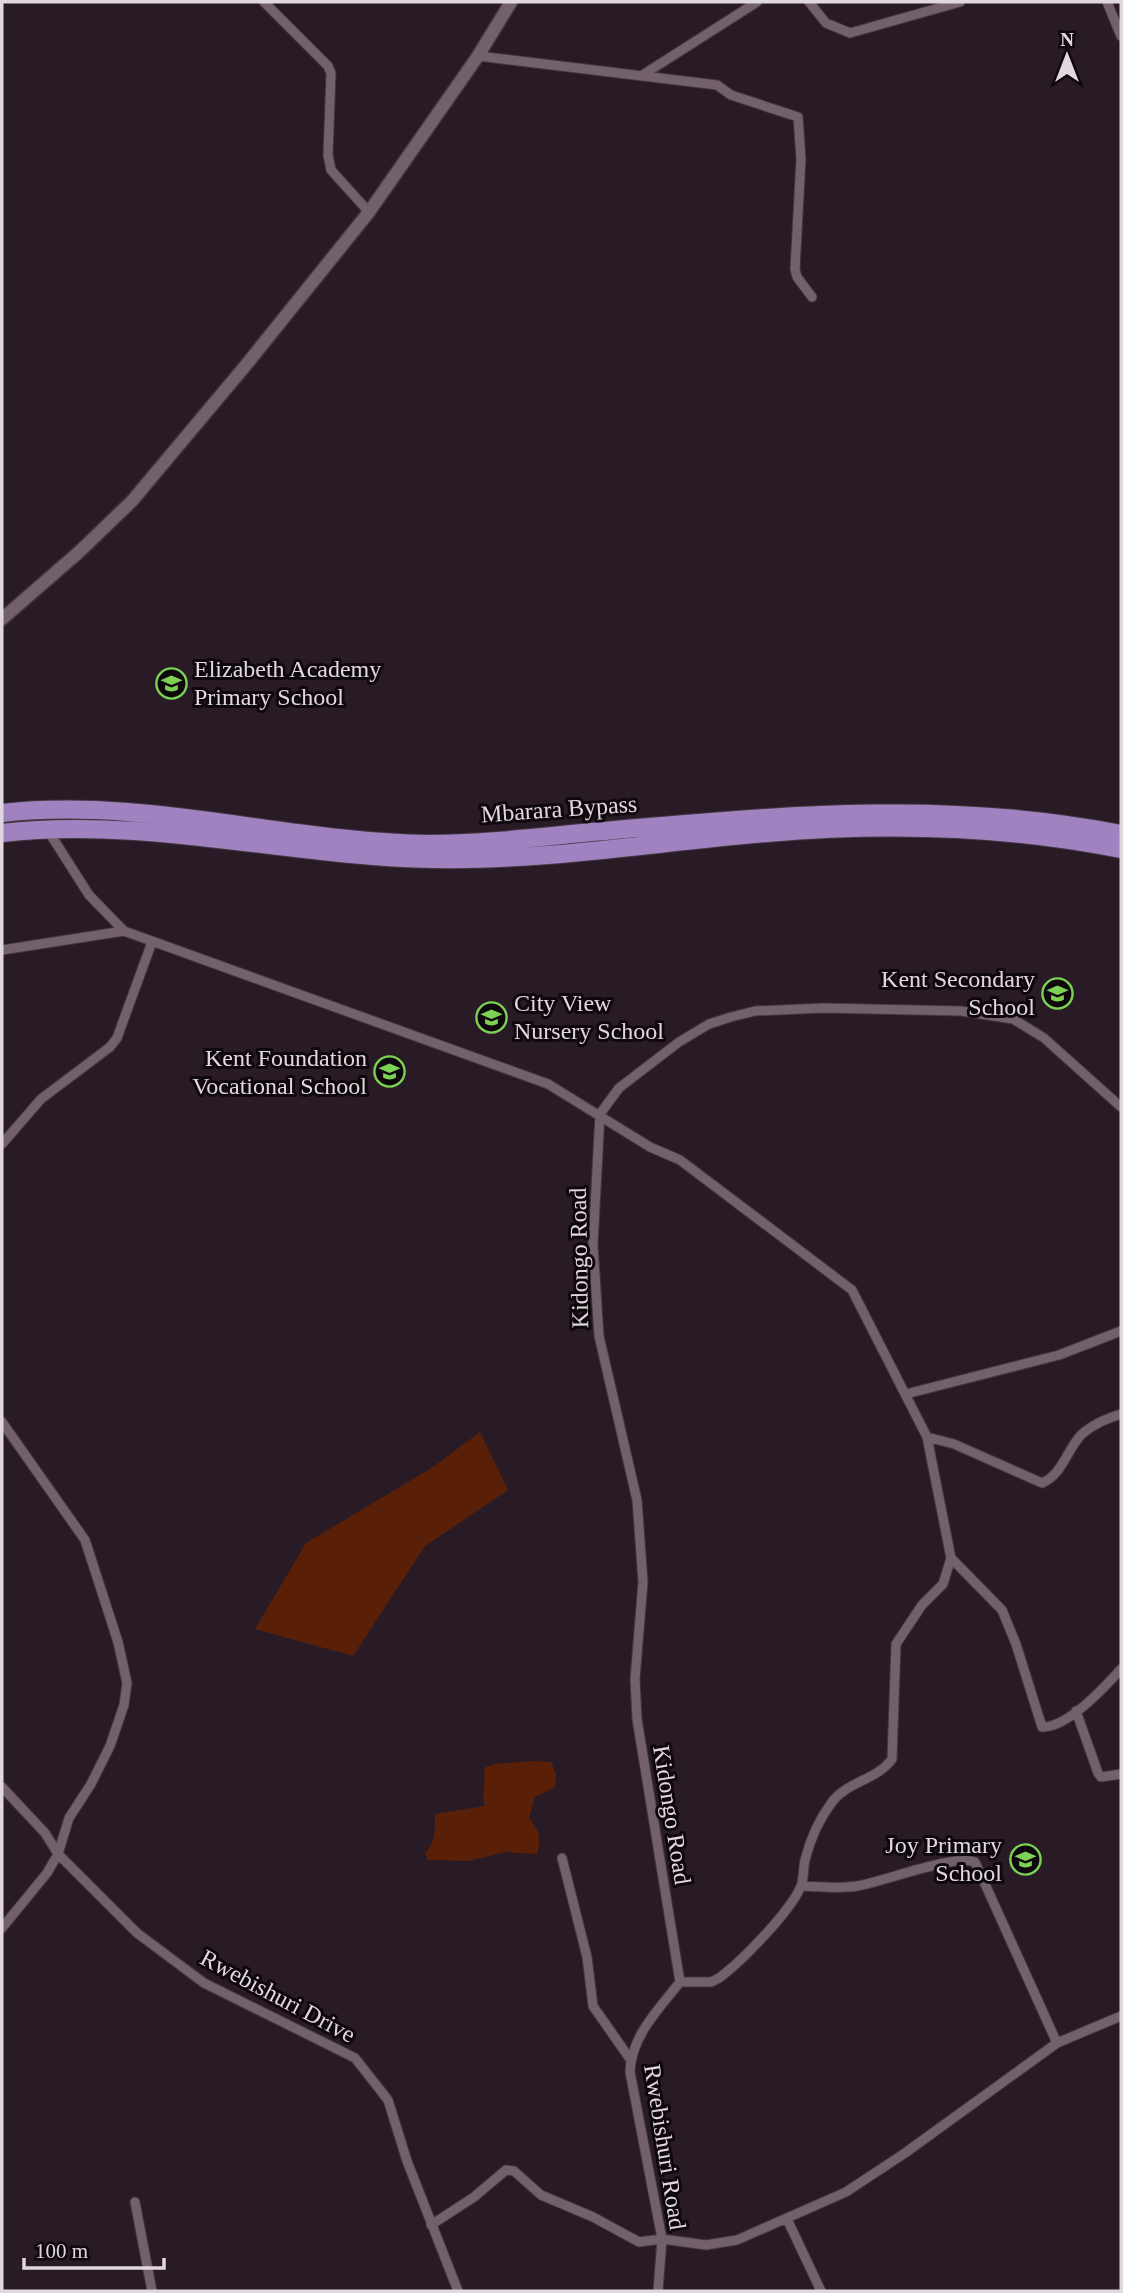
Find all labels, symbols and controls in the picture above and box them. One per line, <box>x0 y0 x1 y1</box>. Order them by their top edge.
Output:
north arrow <box>1032 21 1102 91</box>
text: N <box>1060 29 1074 50</box>
place label: Elizabeth Academy Primary School <box>194 656 381 710</box>
school or university icon: Elizabeth Academy Primary School <box>154 666 188 700</box>
street label: Mbarara Bypass <box>480 791 638 827</box>
place label: Kent Secondary School <box>881 966 1035 1020</box>
school or university icon: Kent Secondary School <box>1041 976 1075 1010</box>
place label: City View Nursery School <box>514 990 664 1044</box>
school or university icon: City View Nursery School <box>474 1000 508 1034</box>
place label: Kent Foundation Vocational School <box>192 1045 367 1099</box>
school or university icon: Kent Foundation Vocational School <box>373 1055 407 1089</box>
street label: Kidongo Road <box>565 1187 593 1329</box>
street label: Kidongo Road <box>648 1743 696 1887</box>
place label: Joy Primary School <box>885 1832 1002 1886</box>
school or university icon: Joy Primary School <box>1008 1842 1042 1876</box>
street label: Rwebishuri Drive <box>196 1944 360 2048</box>
street label: Rwebishuri Road <box>639 2062 691 2232</box>
scale bar <box>24 2226 164 2270</box>
text: 100 m <box>35 2239 88 2263</box>

